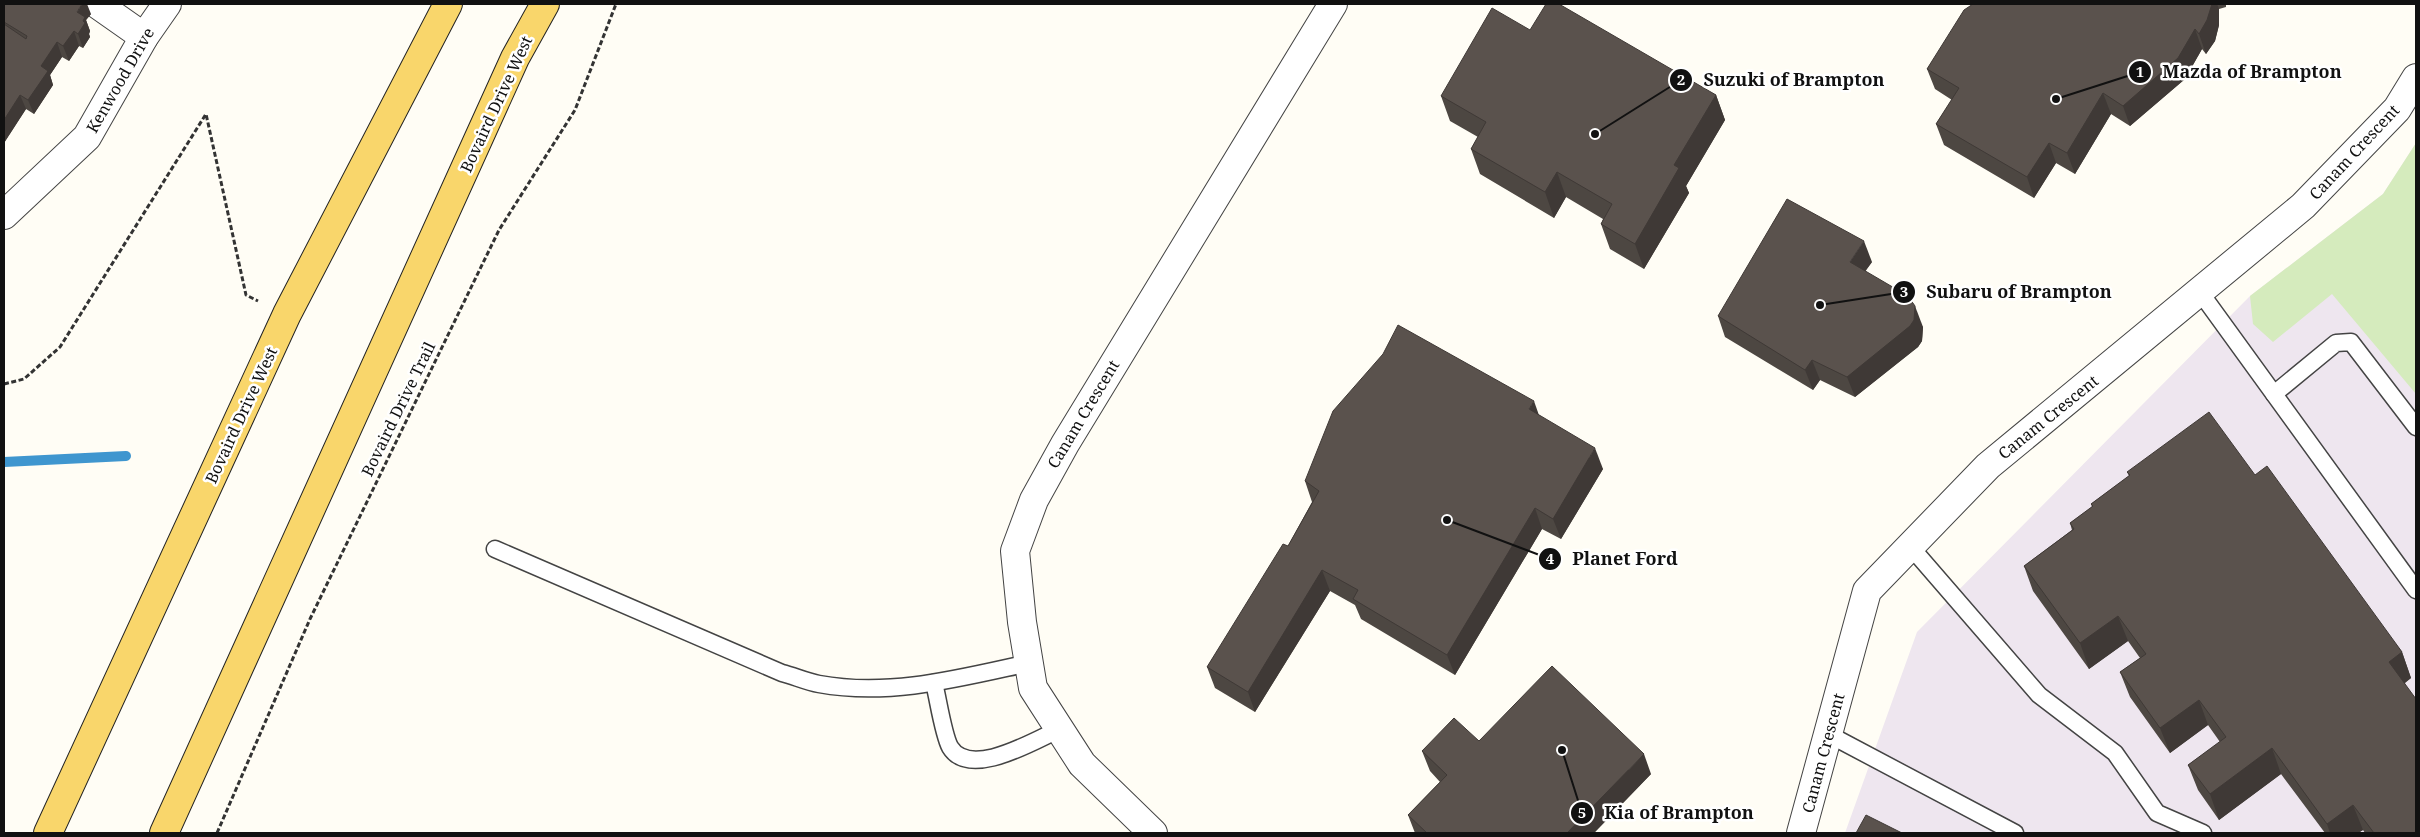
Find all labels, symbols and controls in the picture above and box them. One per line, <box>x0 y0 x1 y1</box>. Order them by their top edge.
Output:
street label: Kenwood Drive <box>81 23 159 137</box>
street label: Bovaird Drive West <box>455 32 537 176</box>
callout: Mazda of Brampton <box>2127 56 2352 89</box>
text: Mazda of Brampton <box>2162 59 2342 83</box>
text: 1 <box>2136 61 2144 81</box>
callout: Suzuki of Brampton <box>1669 63 1895 96</box>
text: Suzuki of Brampton <box>1703 67 1885 91</box>
text: 2 <box>1677 69 1685 89</box>
street label: Canam Crescent <box>2304 99 2404 204</box>
callout: Subaru of Brampton <box>1891 275 2122 308</box>
text: Subaru of Brampton <box>1926 279 2112 303</box>
text: 3 <box>1900 281 1908 301</box>
street label: Bovaird Drive Trail <box>356 338 440 480</box>
street label: Bovaird Drive West <box>200 343 282 487</box>
street label: Canam Crescent <box>1042 355 1124 472</box>
street label: Canam Crescent <box>1993 370 2103 464</box>
callout: Planet Ford <box>1537 542 1688 575</box>
text: Planet Ford <box>1572 546 1678 570</box>
text: 4 <box>1546 548 1555 568</box>
street label: Canam Crescent <box>1796 690 1850 815</box>
callout: Kia of Brampton <box>1569 796 1764 829</box>
text: Kia of Brampton <box>1604 800 1754 824</box>
text: 5 <box>1578 802 1586 822</box>

